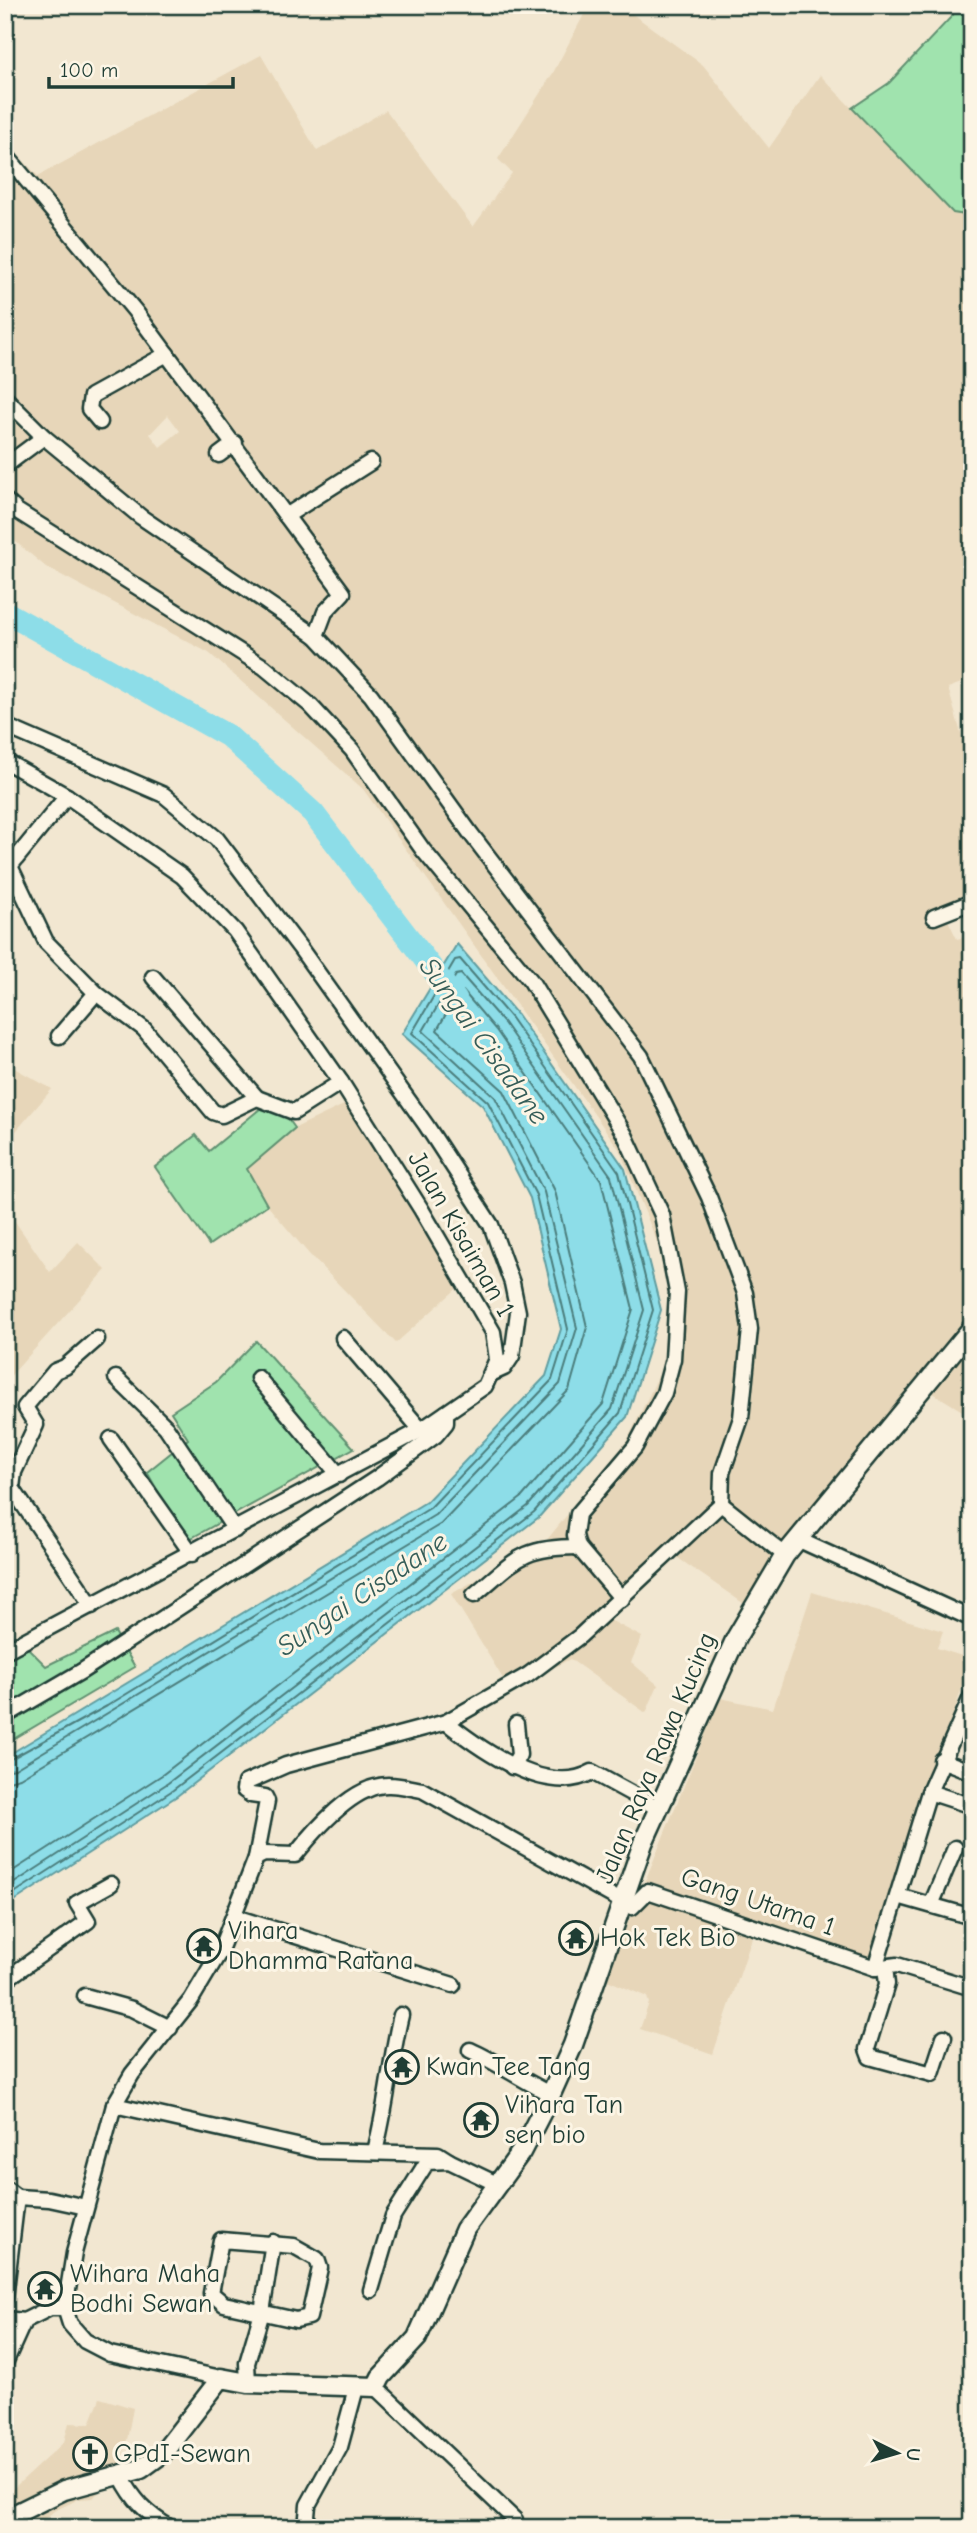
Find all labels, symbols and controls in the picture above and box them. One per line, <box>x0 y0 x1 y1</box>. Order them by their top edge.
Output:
scale bar <box>49 46 233 90</box>
text: 100 m <box>60 58 118 82</box>
water label: Sungai Cisadane <box>413 951 555 1131</box>
street label: Jalan Kisaiman 1 <box>401 1146 521 1322</box>
water label: Sungai Cisadane <box>271 1525 453 1663</box>
street label: Jalan Raya Rawa Kucing <box>590 1628 722 1888</box>
street label: Gang Utama 1 <box>677 1862 839 1942</box>
place label: Vihara Dhamma Ratana <box>228 1916 413 1976</box>
temple icon: Hok Tek Bio <box>557 1919 595 1957</box>
place label: Hok Tek Bio <box>600 1923 735 1953</box>
temple icon: Vihara Dhamma Ratana <box>185 1927 223 1965</box>
temple icon: Kwan Tee Tang <box>383 2048 421 2086</box>
place label: Kwan Tee Tang <box>426 2052 591 2082</box>
place label: Vihara Tan sen bio <box>505 2090 623 2150</box>
temple icon: Vihara Tan sen bio <box>462 2101 500 2139</box>
place label: Wihara Maha Bodhi Sewan <box>70 2259 220 2319</box>
temple icon: Wihara Maha Bodhi Sewan <box>26 2270 64 2308</box>
north arrow <box>862 2418 932 2488</box>
church icon: GPdI-Sewan <box>71 2435 109 2473</box>
place label: GPdI-Sewan <box>114 2439 251 2469</box>
text: U <box>901 2447 924 2462</box>

